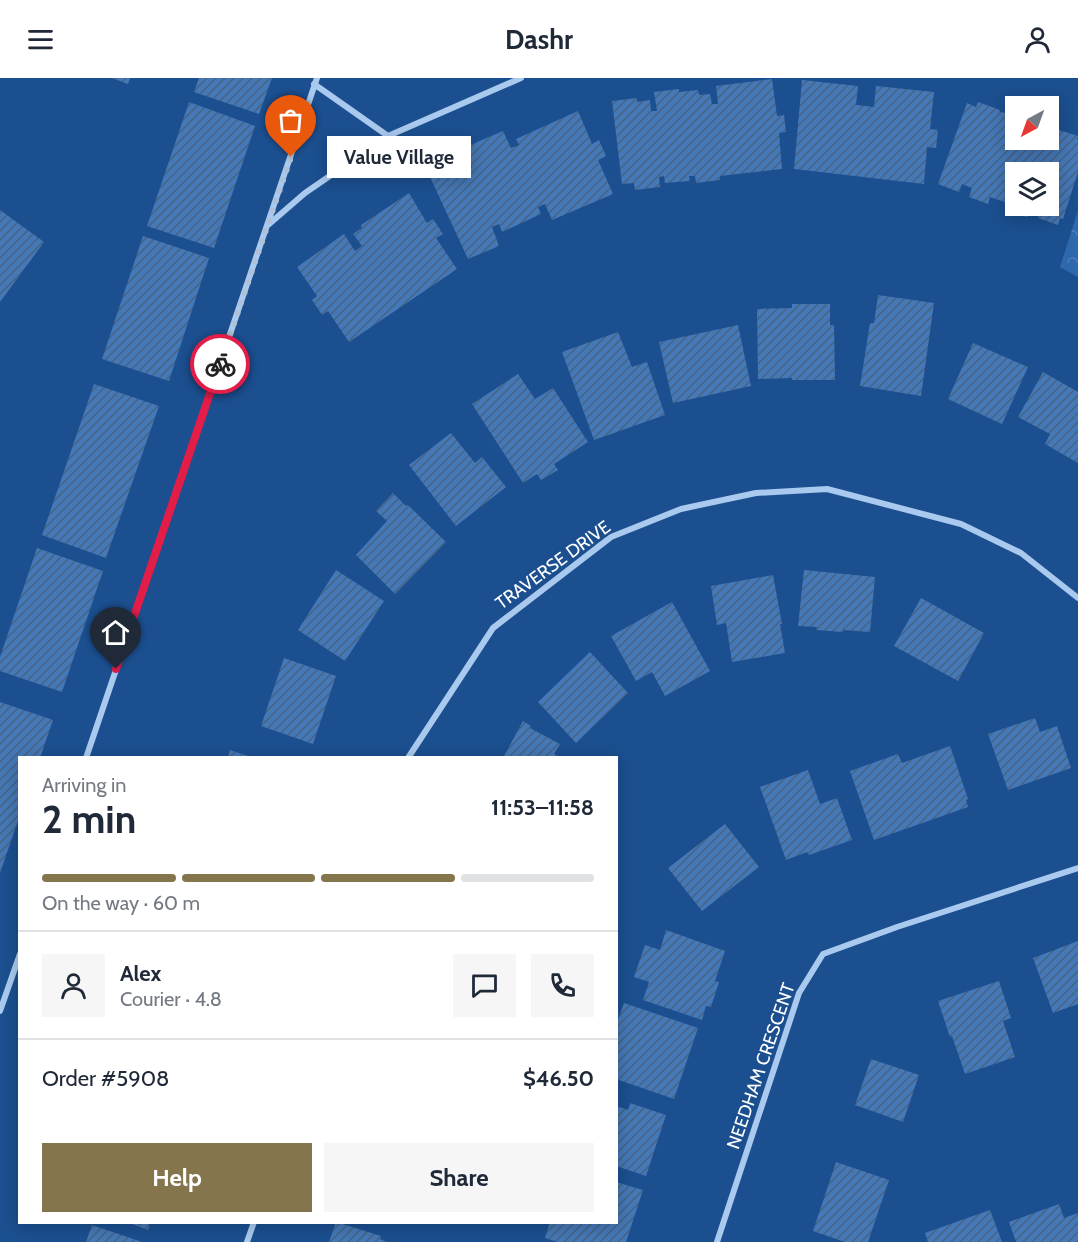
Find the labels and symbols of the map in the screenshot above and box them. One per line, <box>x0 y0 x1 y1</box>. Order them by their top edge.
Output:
pin <box>265 95 316 157</box>
north arrow <box>1005 96 1059 150</box>
callout: Value Village <box>327 136 471 178</box>
courier <box>190 334 250 394</box>
street label: TRAVERSE DRIVE <box>491 516 615 614</box>
pin <box>90 607 141 669</box>
street label: NEEDHAM CRESCENT <box>722 980 800 1152</box>

